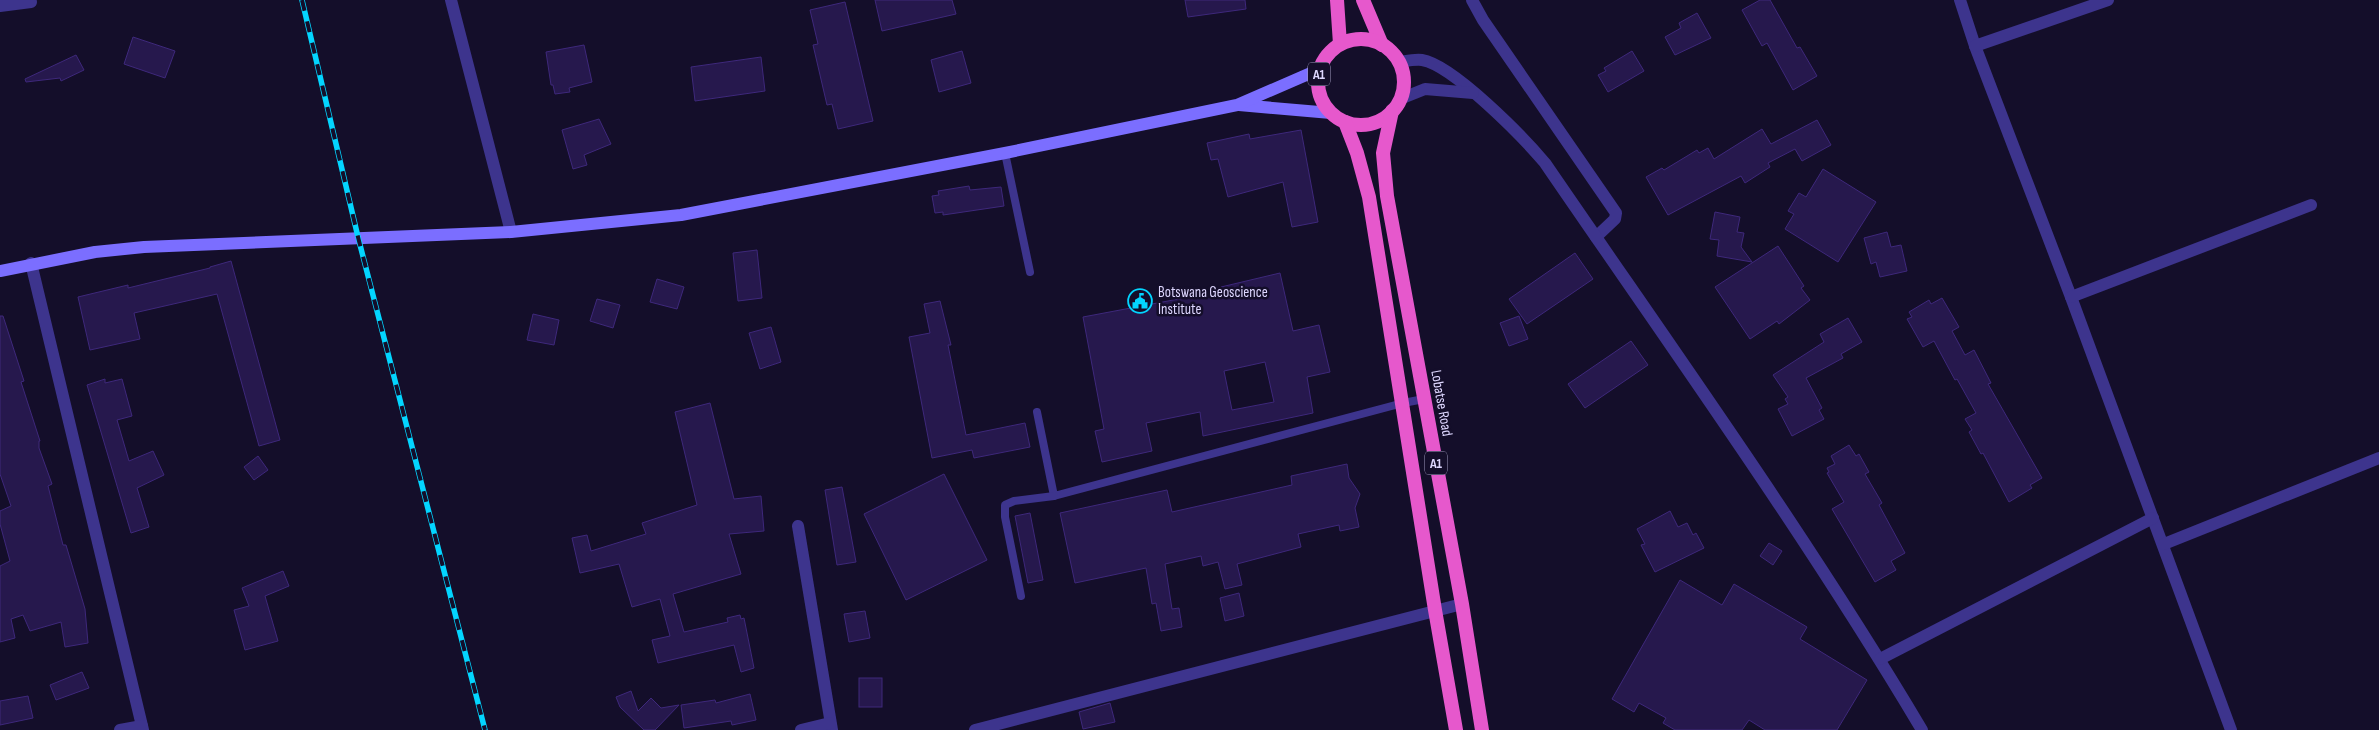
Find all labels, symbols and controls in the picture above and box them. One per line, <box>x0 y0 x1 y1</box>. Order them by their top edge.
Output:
road number: A1 <box>1308 62 1330 86</box>
place label: Botswana Geoscience Institute <box>1158 283 1268 319</box>
public building icon: Botswana Geoscience Institute <box>1127 288 1153 314</box>
street label: Lobatse Road <box>1426 369 1457 438</box>
road number: A1 <box>1425 452 1447 474</box>

